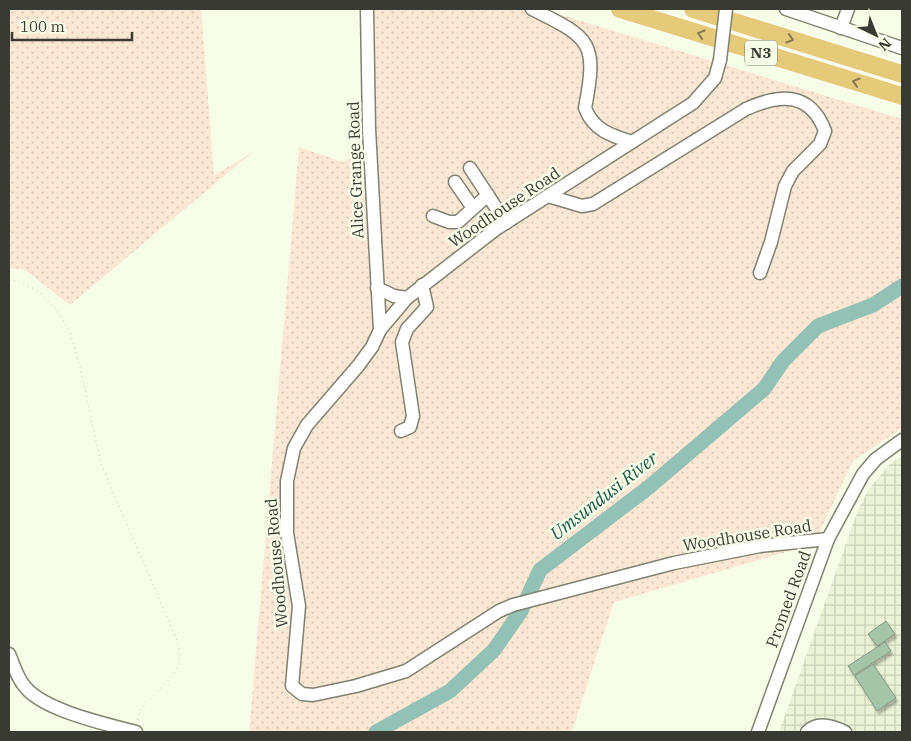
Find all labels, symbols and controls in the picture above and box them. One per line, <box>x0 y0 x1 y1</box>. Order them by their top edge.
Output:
scale bar <box>12 10 132 42</box>
north arrow <box>851 10 901 60</box>
text: 100 m <box>20 17 65 36</box>
one-way arrow <box>697 29 705 39</box>
one-way arrow <box>785 33 793 43</box>
text: N <box>875 34 895 55</box>
road number: N3 <box>745 40 777 66</box>
one-way arrow <box>852 78 860 88</box>
street label: Alice Grange Road <box>343 101 367 239</box>
street label: Woodhouse Road <box>445 162 564 252</box>
water label: Umsundusi River <box>545 446 663 545</box>
street label: Woodhouse Road <box>260 497 292 629</box>
street label: Woodhouse Road <box>681 515 813 555</box>
street label: Promed Road <box>761 548 815 650</box>

